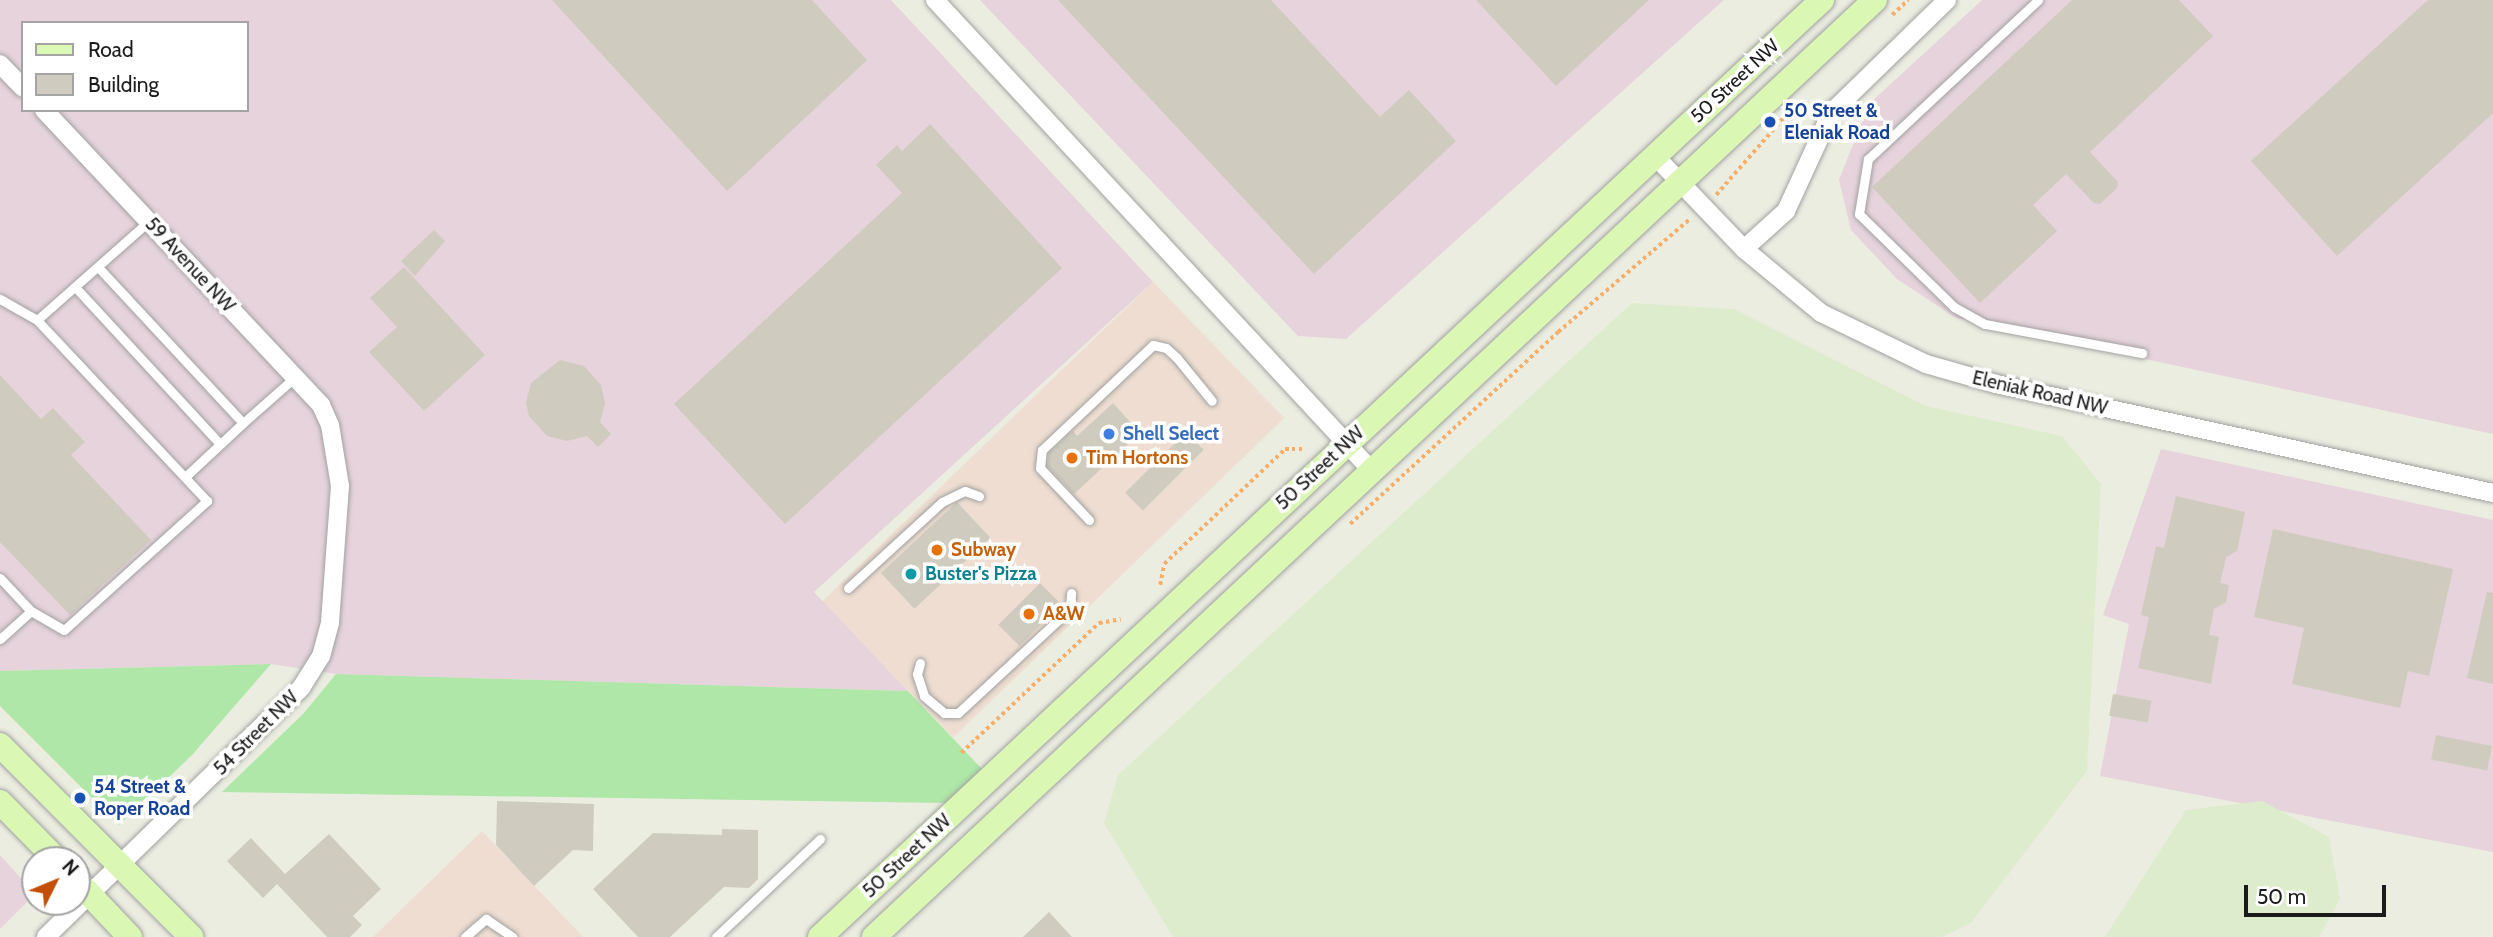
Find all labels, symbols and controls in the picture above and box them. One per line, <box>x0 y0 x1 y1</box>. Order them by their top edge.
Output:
legend <box>21 21 248 112</box>
street label: 50 Street NW <box>1686 34 1784 128</box>
text: Road <box>88 37 134 62</box>
text: Building <box>88 72 159 97</box>
place label: 50 Street & Eleniak Road <box>1784 100 1890 144</box>
marker: 50 Street & Eleniak Road <box>1762 114 1778 130</box>
street label: 59 Avenue NW <box>140 213 240 317</box>
street label: Eleniak Road NW <box>1970 366 2110 420</box>
street label: 50 Street NW <box>1271 421 1369 515</box>
place label: Shell Select <box>1123 423 1219 445</box>
marker: Shell Select <box>1101 426 1117 442</box>
place label: Tim Hortons <box>1086 447 1188 469</box>
marker: Tim Hortons <box>1064 450 1080 466</box>
place label: Subway <box>951 539 1016 561</box>
marker: Subway <box>929 542 945 558</box>
place label: Buster's Pizza <box>925 563 1037 585</box>
marker: Buster's Pizza <box>903 566 919 582</box>
place label: A&W <box>1043 603 1084 625</box>
marker: A&W <box>1021 606 1037 622</box>
street label: 54 Street NW <box>209 686 303 780</box>
place label: 54 Street & Roper Road <box>94 776 190 820</box>
marker: 54 Street & Roper Road <box>72 790 88 806</box>
street label: 50 Street NW <box>858 809 956 903</box>
north arrow <box>21 846 91 916</box>
text: N <box>57 855 83 880</box>
scale bar <box>2248 870 2390 914</box>
text: 50 m <box>2257 884 2306 909</box>

